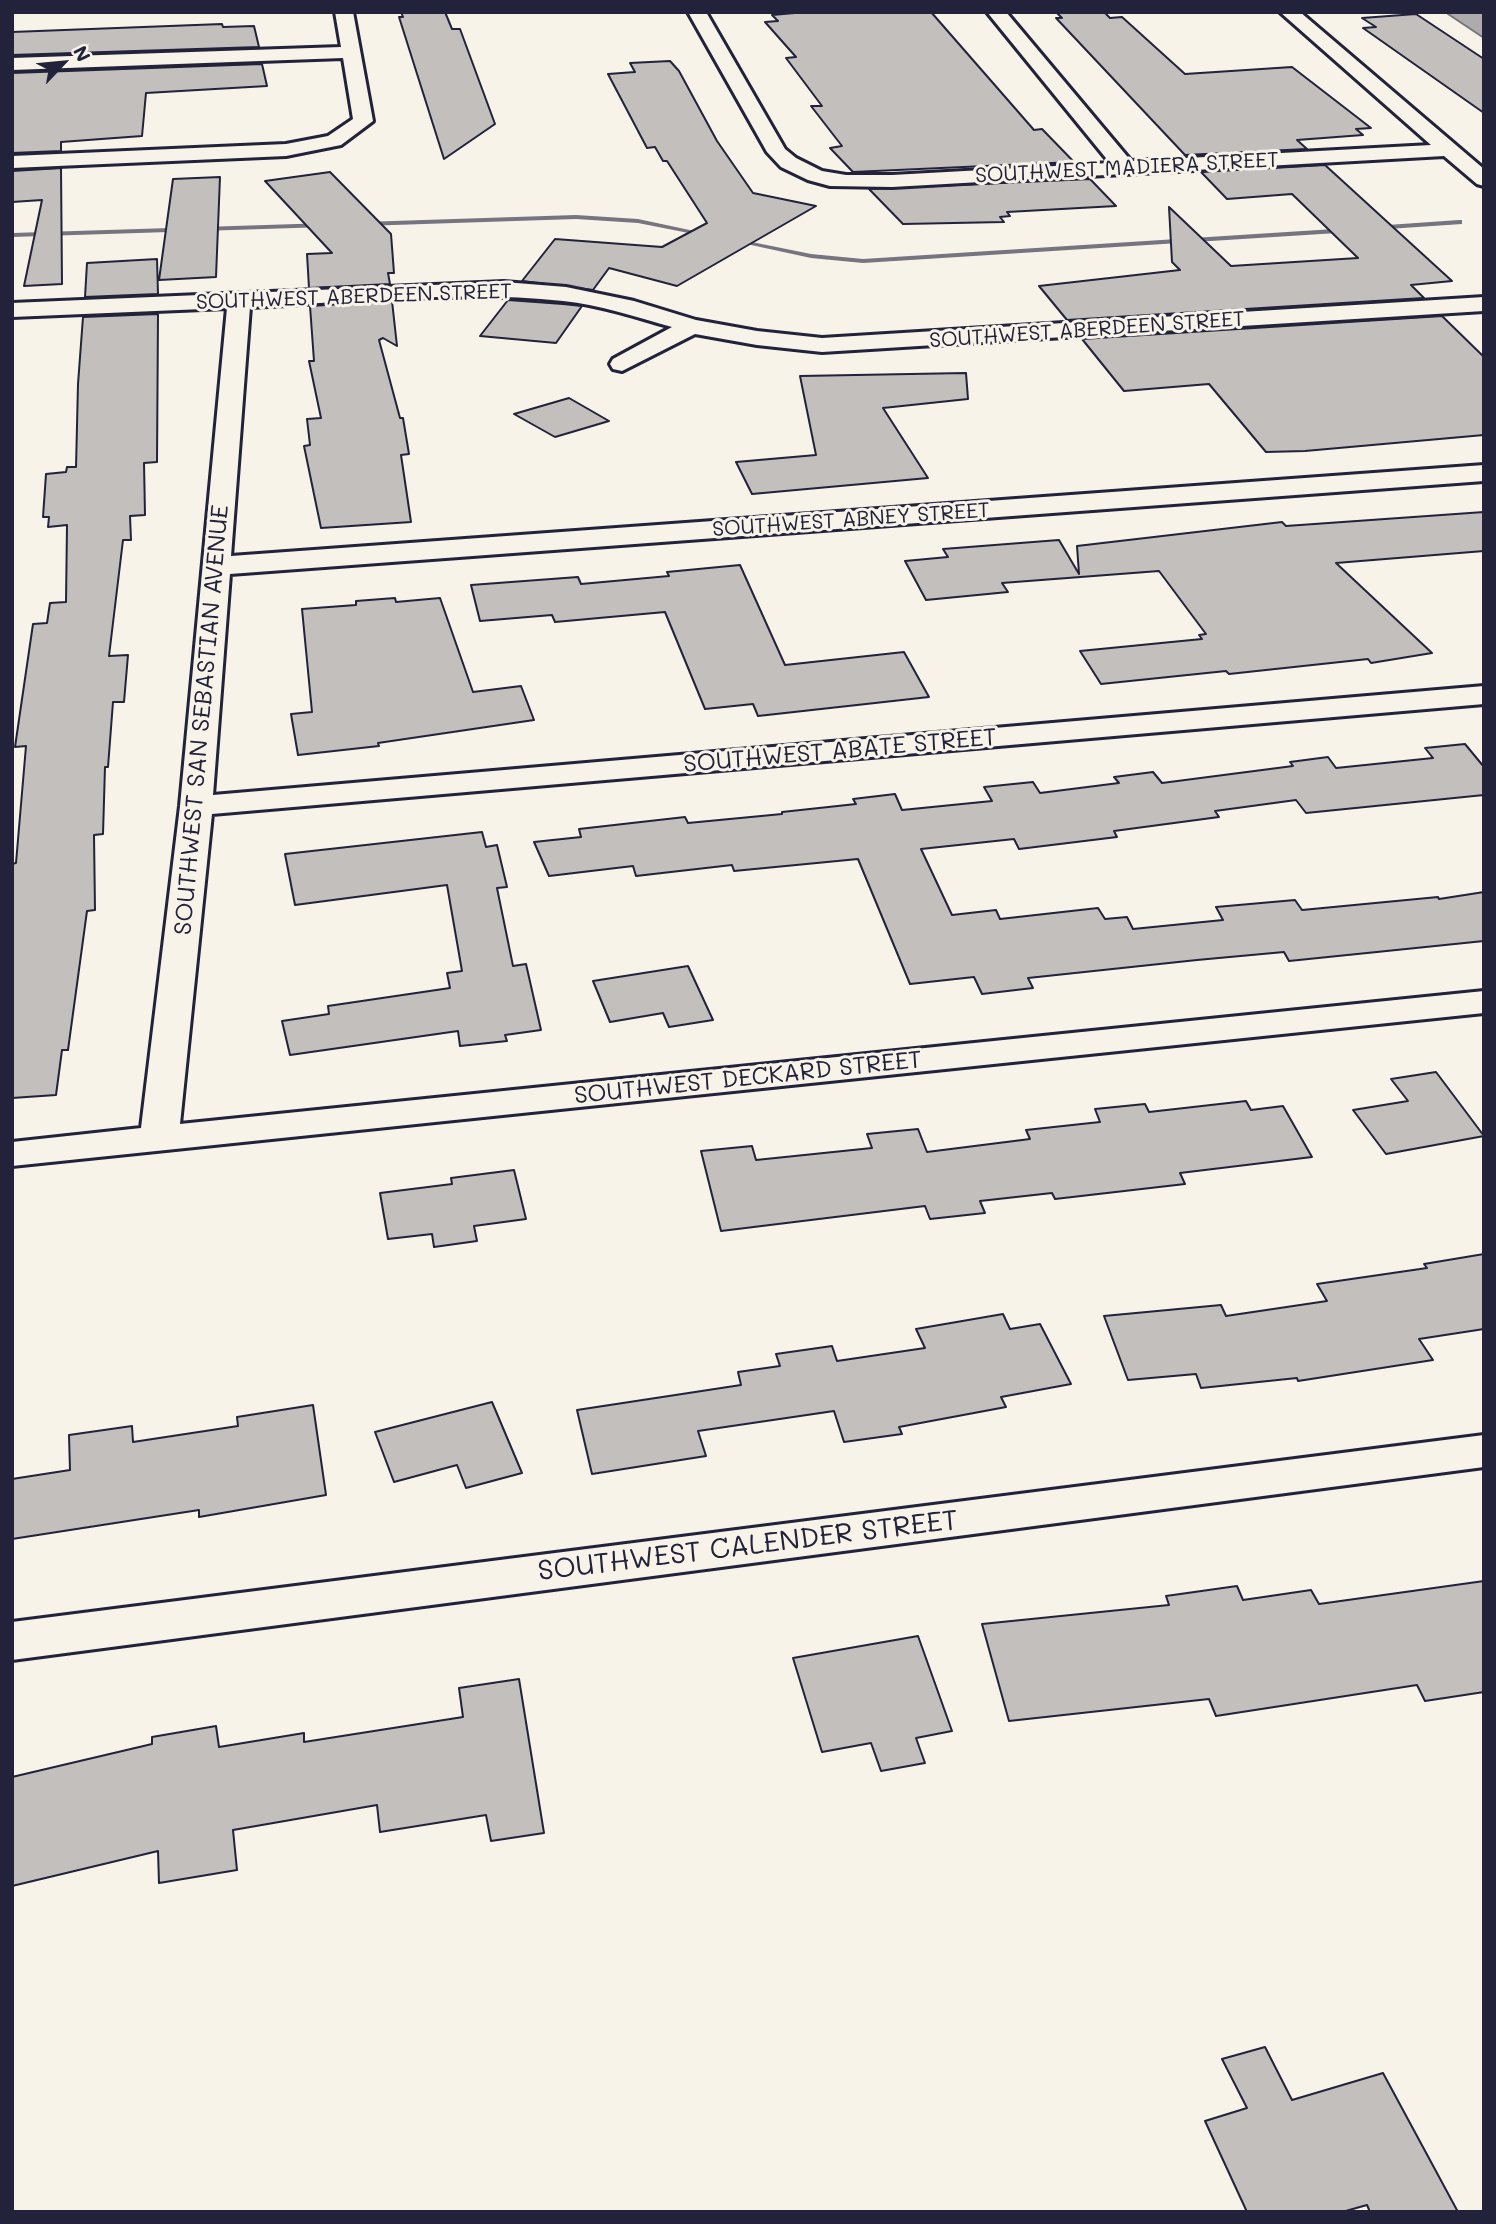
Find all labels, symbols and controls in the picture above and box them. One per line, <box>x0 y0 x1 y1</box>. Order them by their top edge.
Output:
north arrow <box>28 28 98 98</box>
text: N <box>68 42 97 66</box>
street label: SOUTHWEST MADIERA STREET <box>974 147 1280 189</box>
street label: SOUTHWEST ABERDEEN STREET <box>195 279 513 315</box>
street label: SOUTHWEST ABERDEEN STREET <box>928 306 1246 354</box>
street label: SOUTHWEST ABNEY STREET <box>711 498 991 542</box>
street label: SOUTHWEST SAN SEBASTIAN AVENUE <box>169 504 235 936</box>
street label: SOUTHWEST ABATE STREET <box>682 723 998 779</box>
street label: SOUTHWEST DECKARD STREET <box>573 1045 923 1111</box>
street label: SOUTHWEST CALENDER STREET <box>536 1504 960 1588</box>

